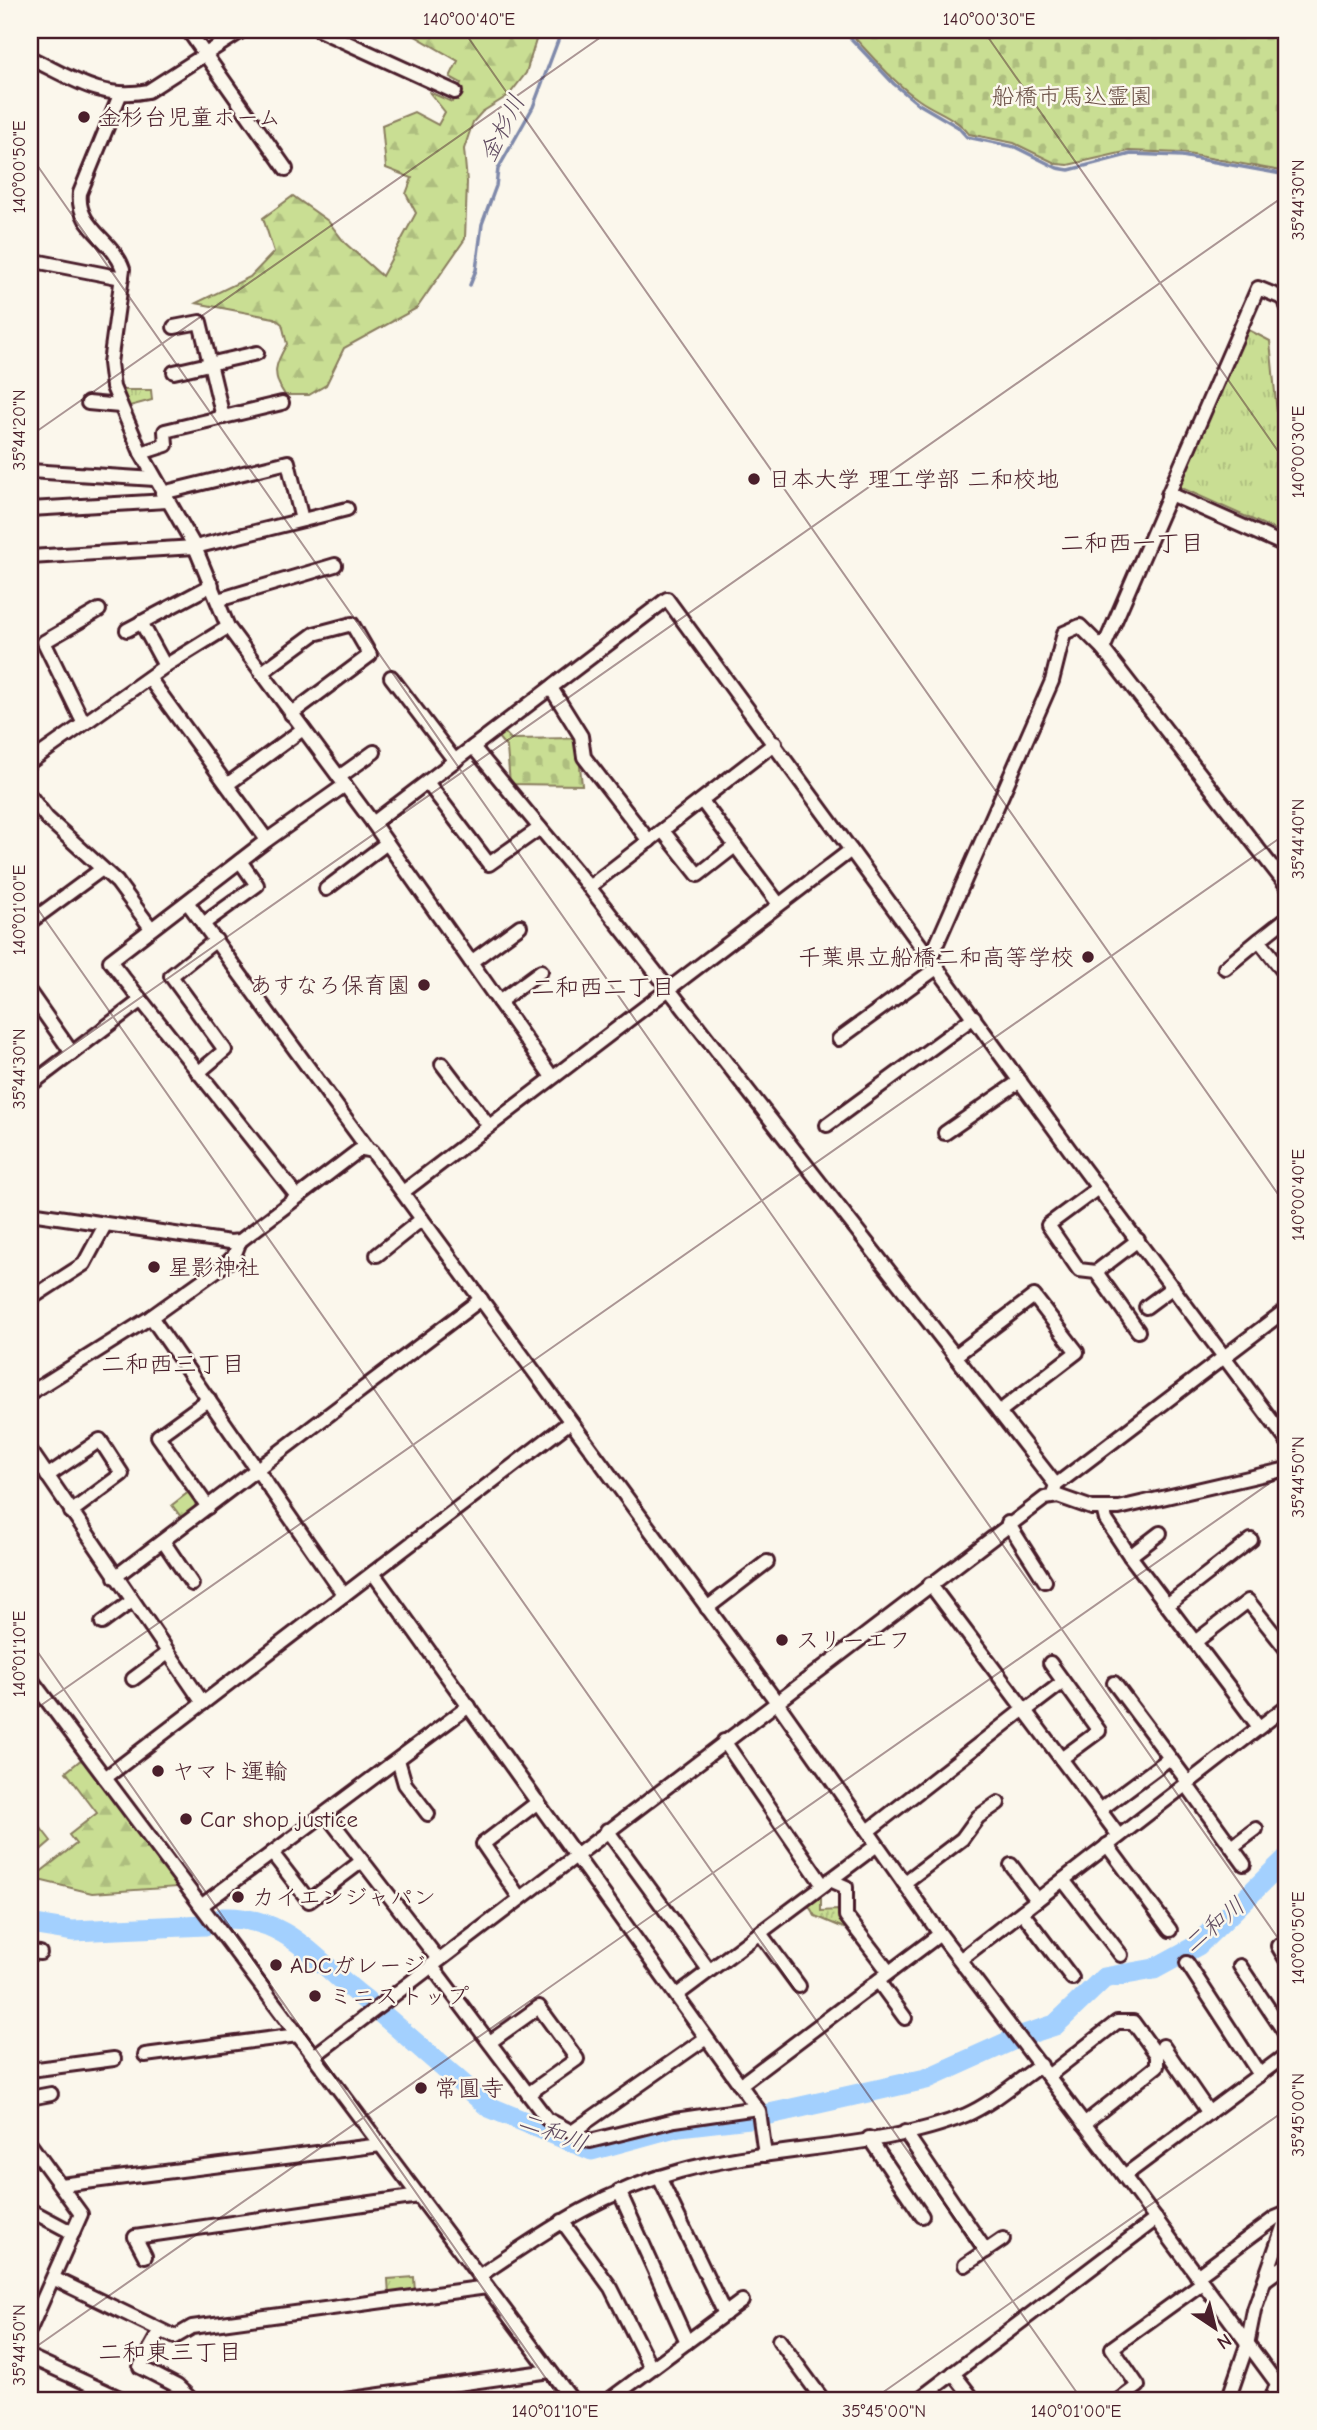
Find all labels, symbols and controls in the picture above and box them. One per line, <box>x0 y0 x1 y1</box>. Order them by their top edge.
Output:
text: 140°00'40"E <box>423 9 515 30</box>
text: 140°00'30"E <box>943 9 1035 30</box>
park label: 船橋市馬込霊園 <box>992 83 1153 110</box>
water label: 金杉川 <box>473 90 531 166</box>
place label: 金杉台児童ホーム <box>98 104 281 131</box>
marker: 金杉台児童ホーム <box>76 109 92 125</box>
text: 140°00'50"E <box>9 120 30 214</box>
text: 35°44'30"N <box>1288 159 1309 241</box>
text: 35°44'20"N <box>9 389 30 471</box>
text: 140°00'30"E <box>1288 406 1309 498</box>
place label: 日本大学 理工学部 二和校地 <box>768 466 1059 493</box>
marker: 日本大学 理工学部 二和校地 <box>746 471 762 487</box>
district label: 二和西一丁目 <box>1060 529 1204 557</box>
text: 35°44'40"N <box>1288 799 1309 879</box>
text: 140°01'00"E <box>9 865 30 955</box>
place label: 千葉県立船橋二和高等学校 <box>798 944 1074 971</box>
marker: 千葉県立船橋二和高等学校 <box>1080 949 1096 965</box>
place label: あすなろ保育園 <box>249 972 410 999</box>
district label: 二和西二丁目 <box>531 973 675 1001</box>
marker: あすなろ保育園 <box>416 977 432 993</box>
text: 35°44'30"N <box>9 1028 30 1110</box>
text: 140°00'40"E <box>1288 1149 1309 1241</box>
place label: 星影神社 <box>168 1254 260 1281</box>
marker: 星影神社 <box>146 1259 162 1275</box>
district label: 二和西三丁目 <box>101 1350 245 1378</box>
text: 35°44'50"N <box>1288 1436 1309 1518</box>
text: 140°01'10"E <box>9 1610 30 1697</box>
place label: スリーエフ <box>796 1627 911 1654</box>
marker: スリーエフ <box>774 1632 790 1648</box>
place label: ヤマト運輸 <box>172 1758 287 1785</box>
marker: ヤマト運輸 <box>150 1763 166 1779</box>
place label: Car shop justice <box>200 1806 358 1833</box>
marker: Car shop justice <box>178 1811 194 1827</box>
place label: カイエンジャパン <box>252 1884 436 1911</box>
marker: カイエンジャパン <box>230 1889 246 1905</box>
water label: 二和川 <box>1177 1891 1251 1959</box>
text: 140°00'50"E <box>1288 1891 1309 1985</box>
place label: ADCガレージ <box>290 1952 425 1979</box>
marker: ADCガレージ <box>268 1957 284 1973</box>
place label: ミニストップ <box>329 1983 469 2010</box>
marker: ミニストップ <box>307 1988 323 2004</box>
text: 35°45'00"N <box>1288 2073 1309 2157</box>
place label: 常圓寺 <box>435 2075 504 2102</box>
marker: 常圓寺 <box>413 2080 429 2096</box>
water label: 二和川 <box>514 2106 592 2158</box>
north arrow <box>1180 2294 1250 2364</box>
text: 35°44'50"N <box>9 2304 30 2386</box>
text: N <box>1213 2329 1236 2354</box>
district label: 二和東三丁目 <box>98 2338 242 2366</box>
text: 140°01'10"E <box>512 2401 599 2422</box>
text: 35°45'00"N <box>842 2401 926 2422</box>
text: 140°01'00"E <box>1031 2401 1121 2422</box>

